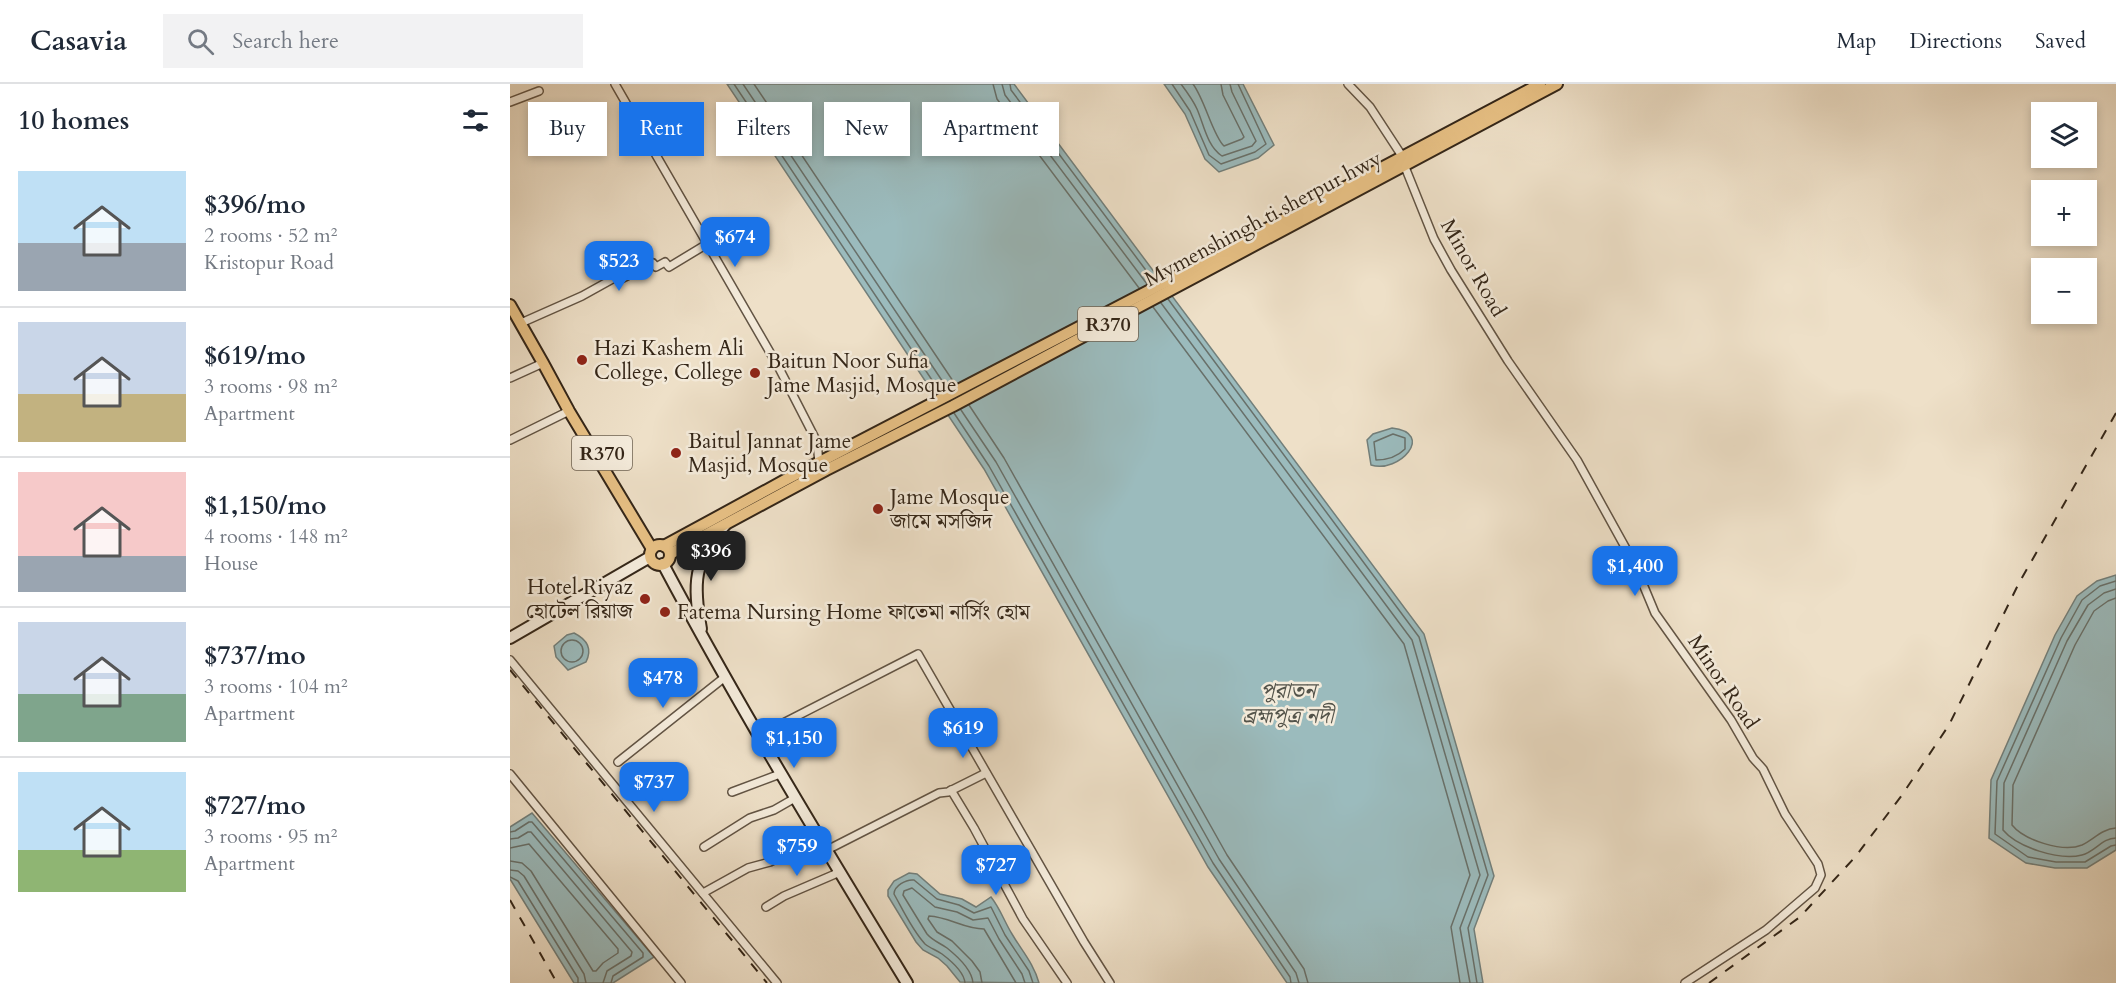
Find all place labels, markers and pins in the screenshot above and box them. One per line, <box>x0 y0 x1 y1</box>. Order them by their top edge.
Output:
pin: $674 <box>699 217 771 268</box>
pin: $523 <box>583 241 655 292</box>
place label: Hazi Kashem Ali College, College <box>594 334 744 387</box>
place label: Baitun Noor Sufia Jame Masjid, Mosque <box>764 347 956 400</box>
marker: Hazi Kashem Ali College, College <box>575 353 589 367</box>
marker: Baitun Noor Sufia Jame Masjid, Mosque <box>748 366 762 380</box>
place label: Baitul Jannat Jame Masjid, Mosque <box>688 427 851 480</box>
marker: Baitul Jannat Jame Masjid, Mosque <box>669 446 683 460</box>
place label: Jame Mosque জামে মসজিদ <box>887 483 1010 536</box>
marker: Jame Mosque জামে মসজিদ <box>871 502 885 516</box>
pin: $396 <box>675 531 747 582</box>
pin: $1,400 <box>1586 546 1684 597</box>
place label: Hotel Riyaz হোটেল রিয়াজ <box>526 573 634 626</box>
marker: Hotel Riyaz হোটেল রিয়াজ <box>638 592 652 606</box>
place label: Fatema Nursing Home ফাতেমা নার্সিং হোম <box>677 598 1032 627</box>
marker: Fatema Nursing Home ফাতেমা নার্সিং হোম <box>658 605 672 619</box>
pin: $478 <box>627 658 699 709</box>
pin: $619 <box>927 708 999 759</box>
pin: $1,150 <box>745 718 843 769</box>
pin: $737 <box>618 762 690 813</box>
pin: $759 <box>761 826 833 877</box>
pin: $727 <box>960 845 1032 896</box>

